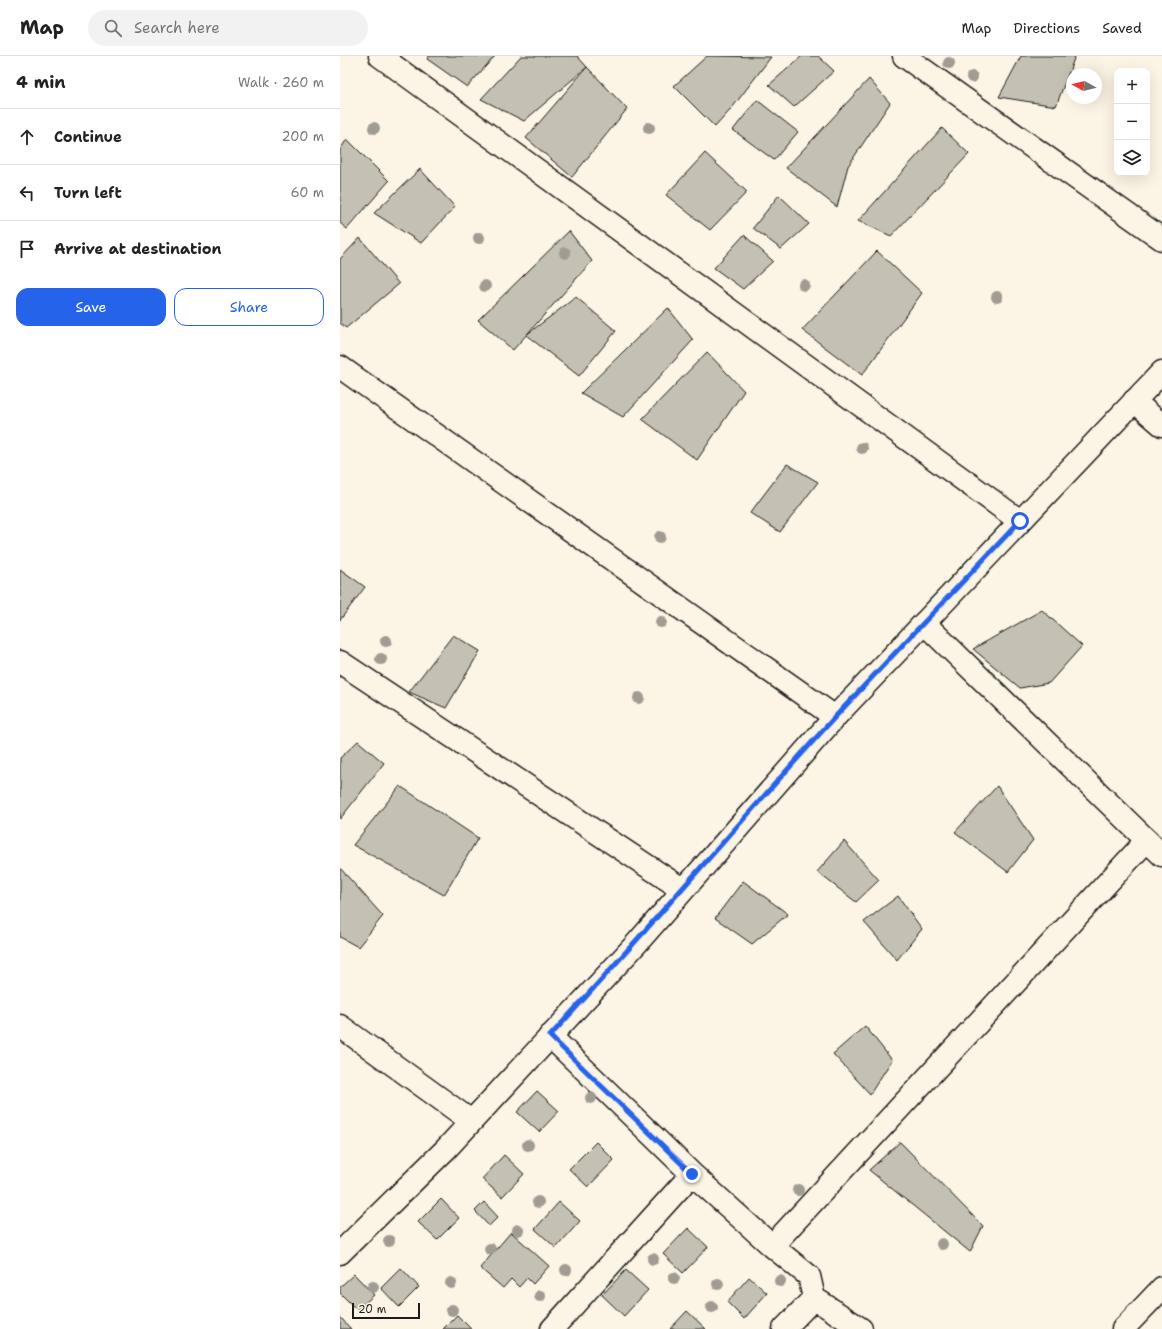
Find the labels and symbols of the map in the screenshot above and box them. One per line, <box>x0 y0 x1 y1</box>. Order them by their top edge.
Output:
north arrow <box>1066 68 1102 104</box>
route start <box>1011 512 1029 530</box>
route end <box>683 1165 701 1183</box>
scale bar <box>352 1301 420 1320</box>

